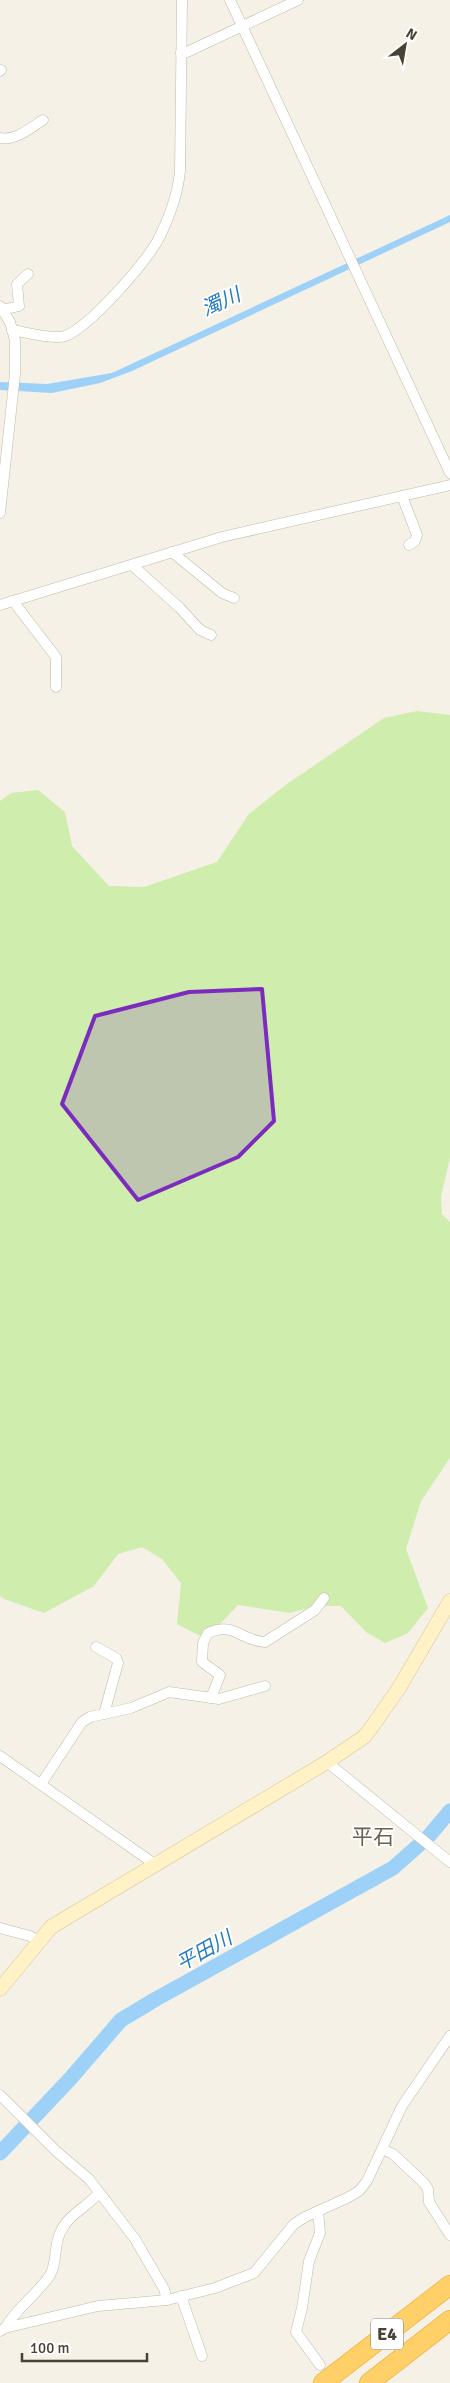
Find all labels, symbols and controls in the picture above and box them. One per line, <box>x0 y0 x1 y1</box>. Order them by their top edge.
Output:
north arrow <box>380 20 430 70</box>
text: N <box>403 24 420 44</box>
water label: 濁川 <box>198 281 246 322</box>
district label: 平石 <box>352 1824 394 1850</box>
water label: 平田川 <box>172 1925 238 1976</box>
road number: E4 <box>371 2318 403 2350</box>
scale bar <box>22 2330 148 2362</box>
text: 100 m <box>30 2339 70 2357</box>

